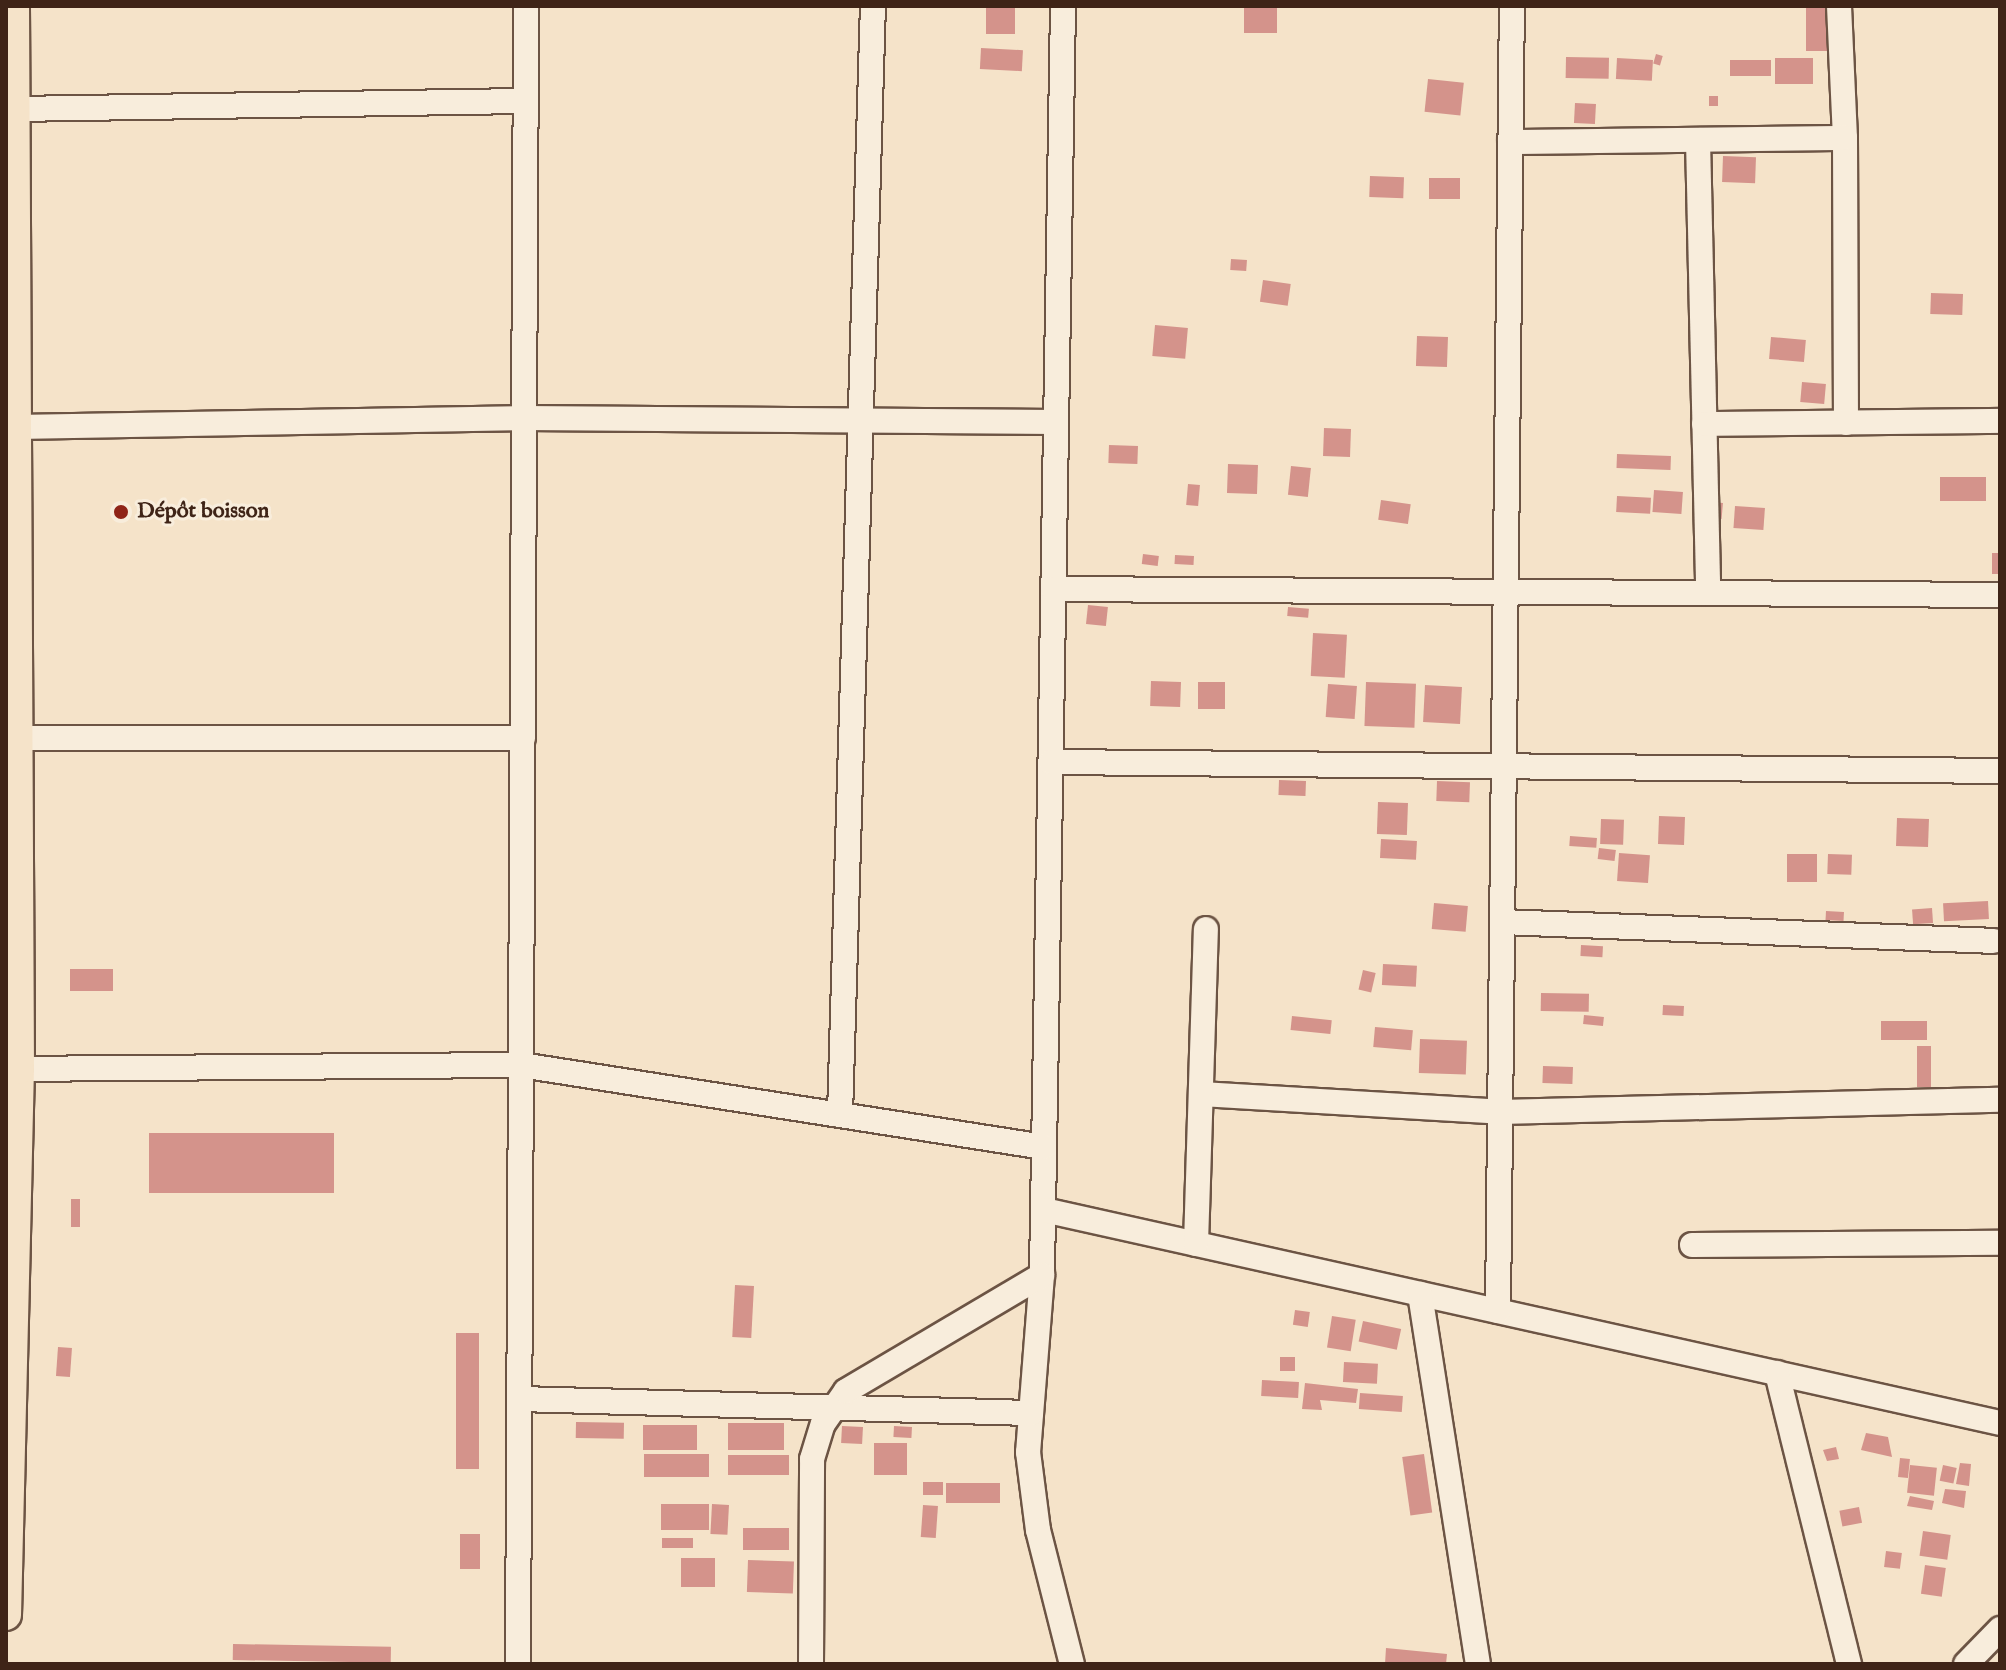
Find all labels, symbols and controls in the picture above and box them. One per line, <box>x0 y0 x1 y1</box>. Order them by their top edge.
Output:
place label: Dépôt boisson <box>137 499 269 525</box>
marker: Dépôt boisson <box>112 503 130 521</box>

